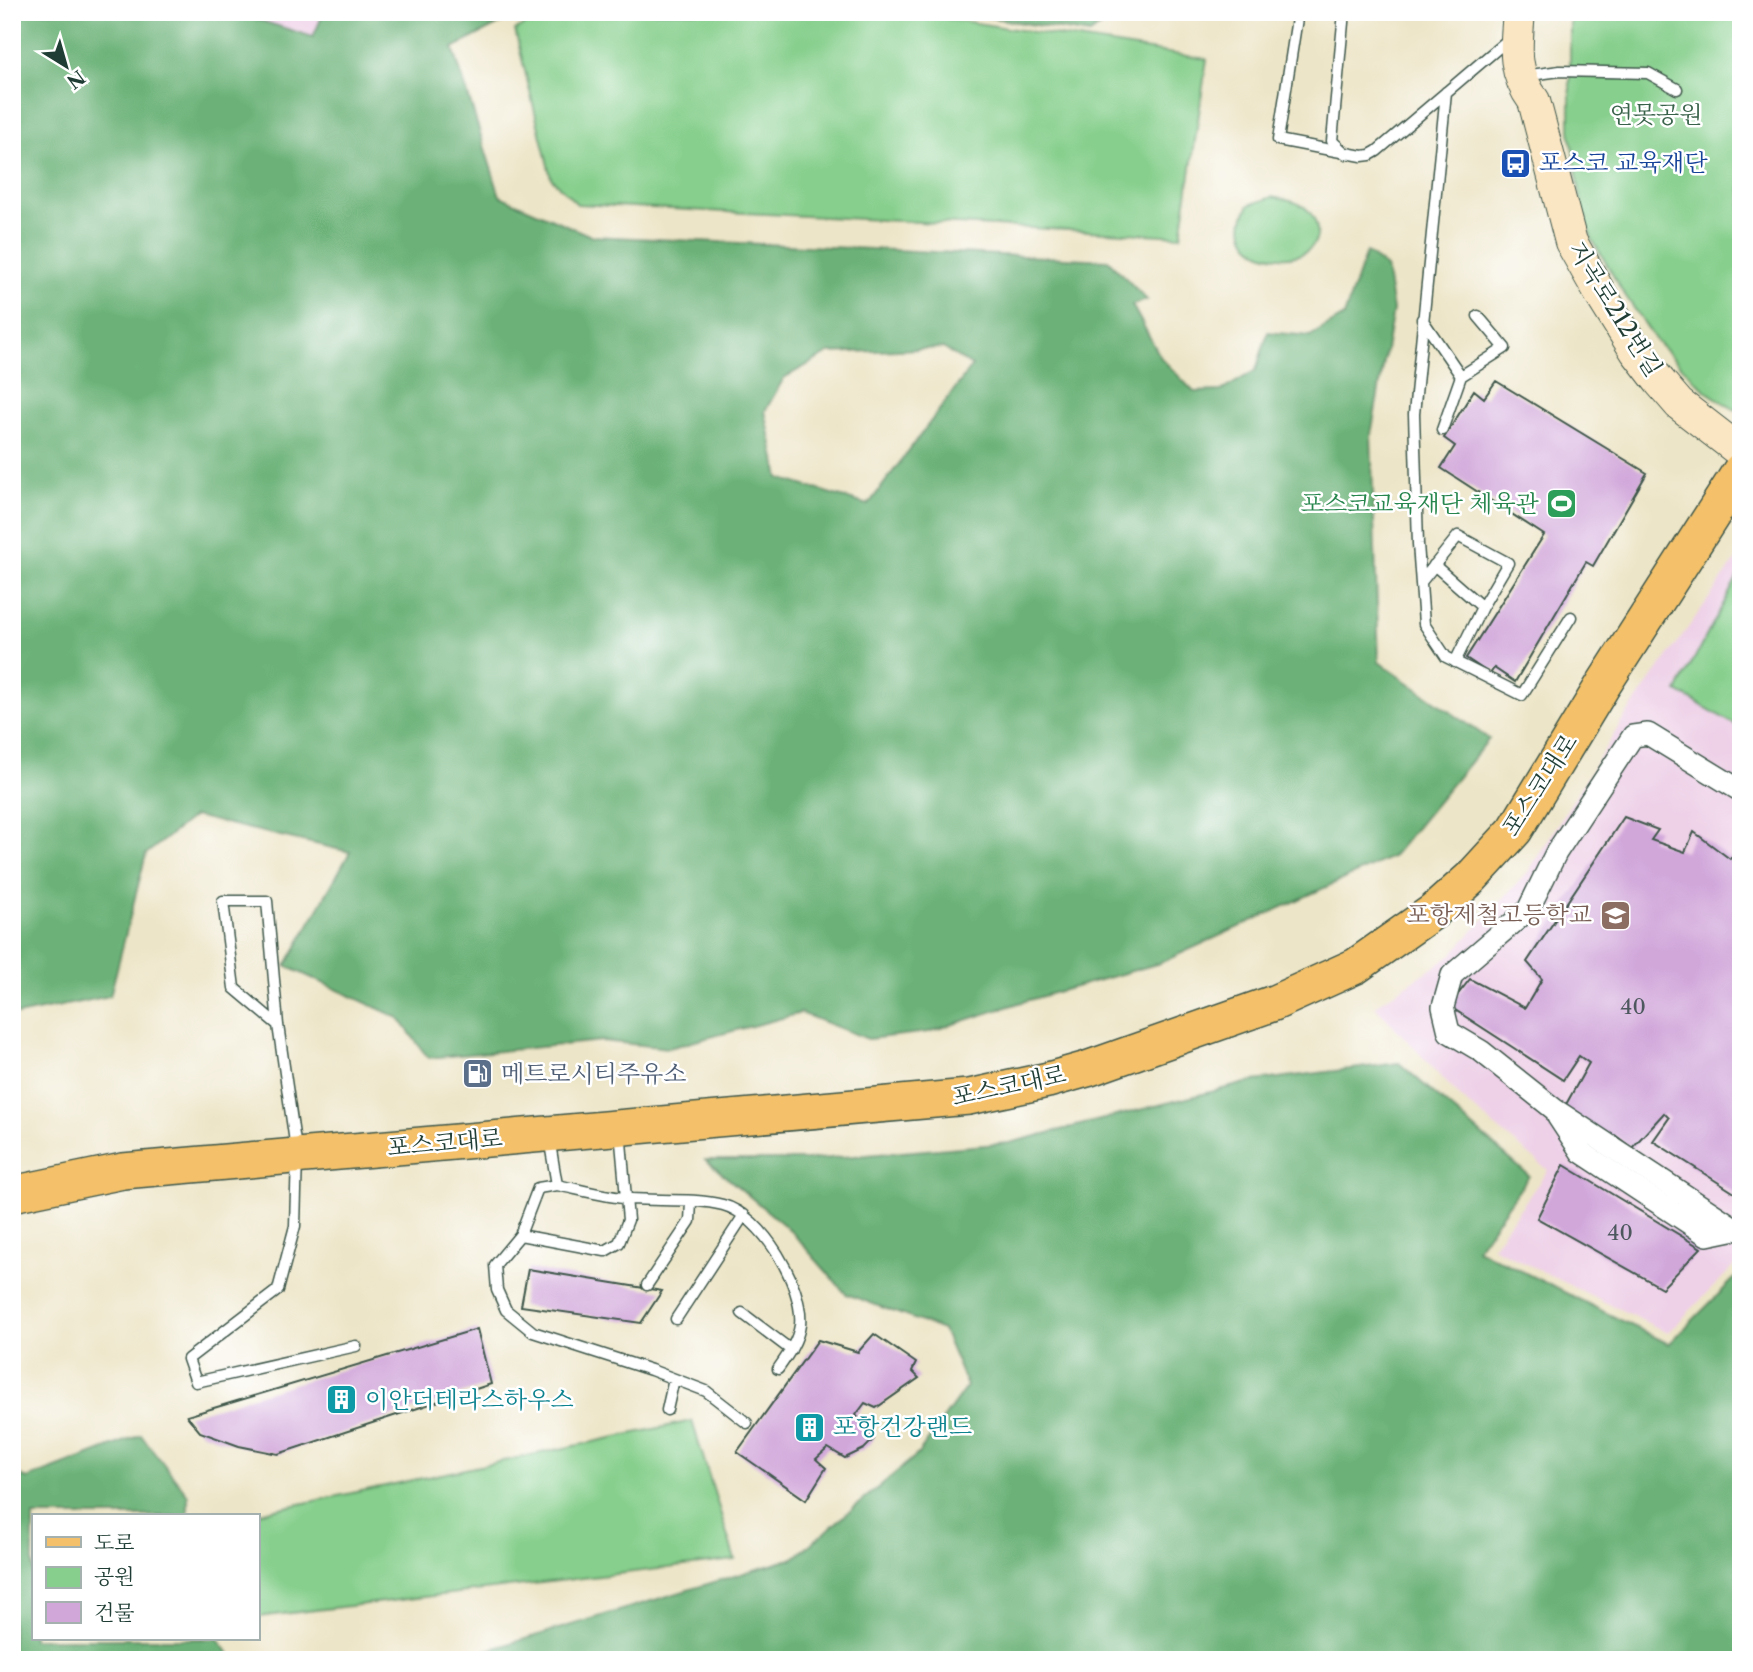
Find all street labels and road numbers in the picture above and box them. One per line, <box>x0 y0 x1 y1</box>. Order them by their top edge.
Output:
street label: 지곡로212번길 <box>1562 236 1668 382</box>
street label: 포스코대로 <box>1496 728 1583 841</box>
street label: 포스코대로 <box>949 1059 1069 1112</box>
street label: 포스코대로 <box>386 1123 504 1162</box>

